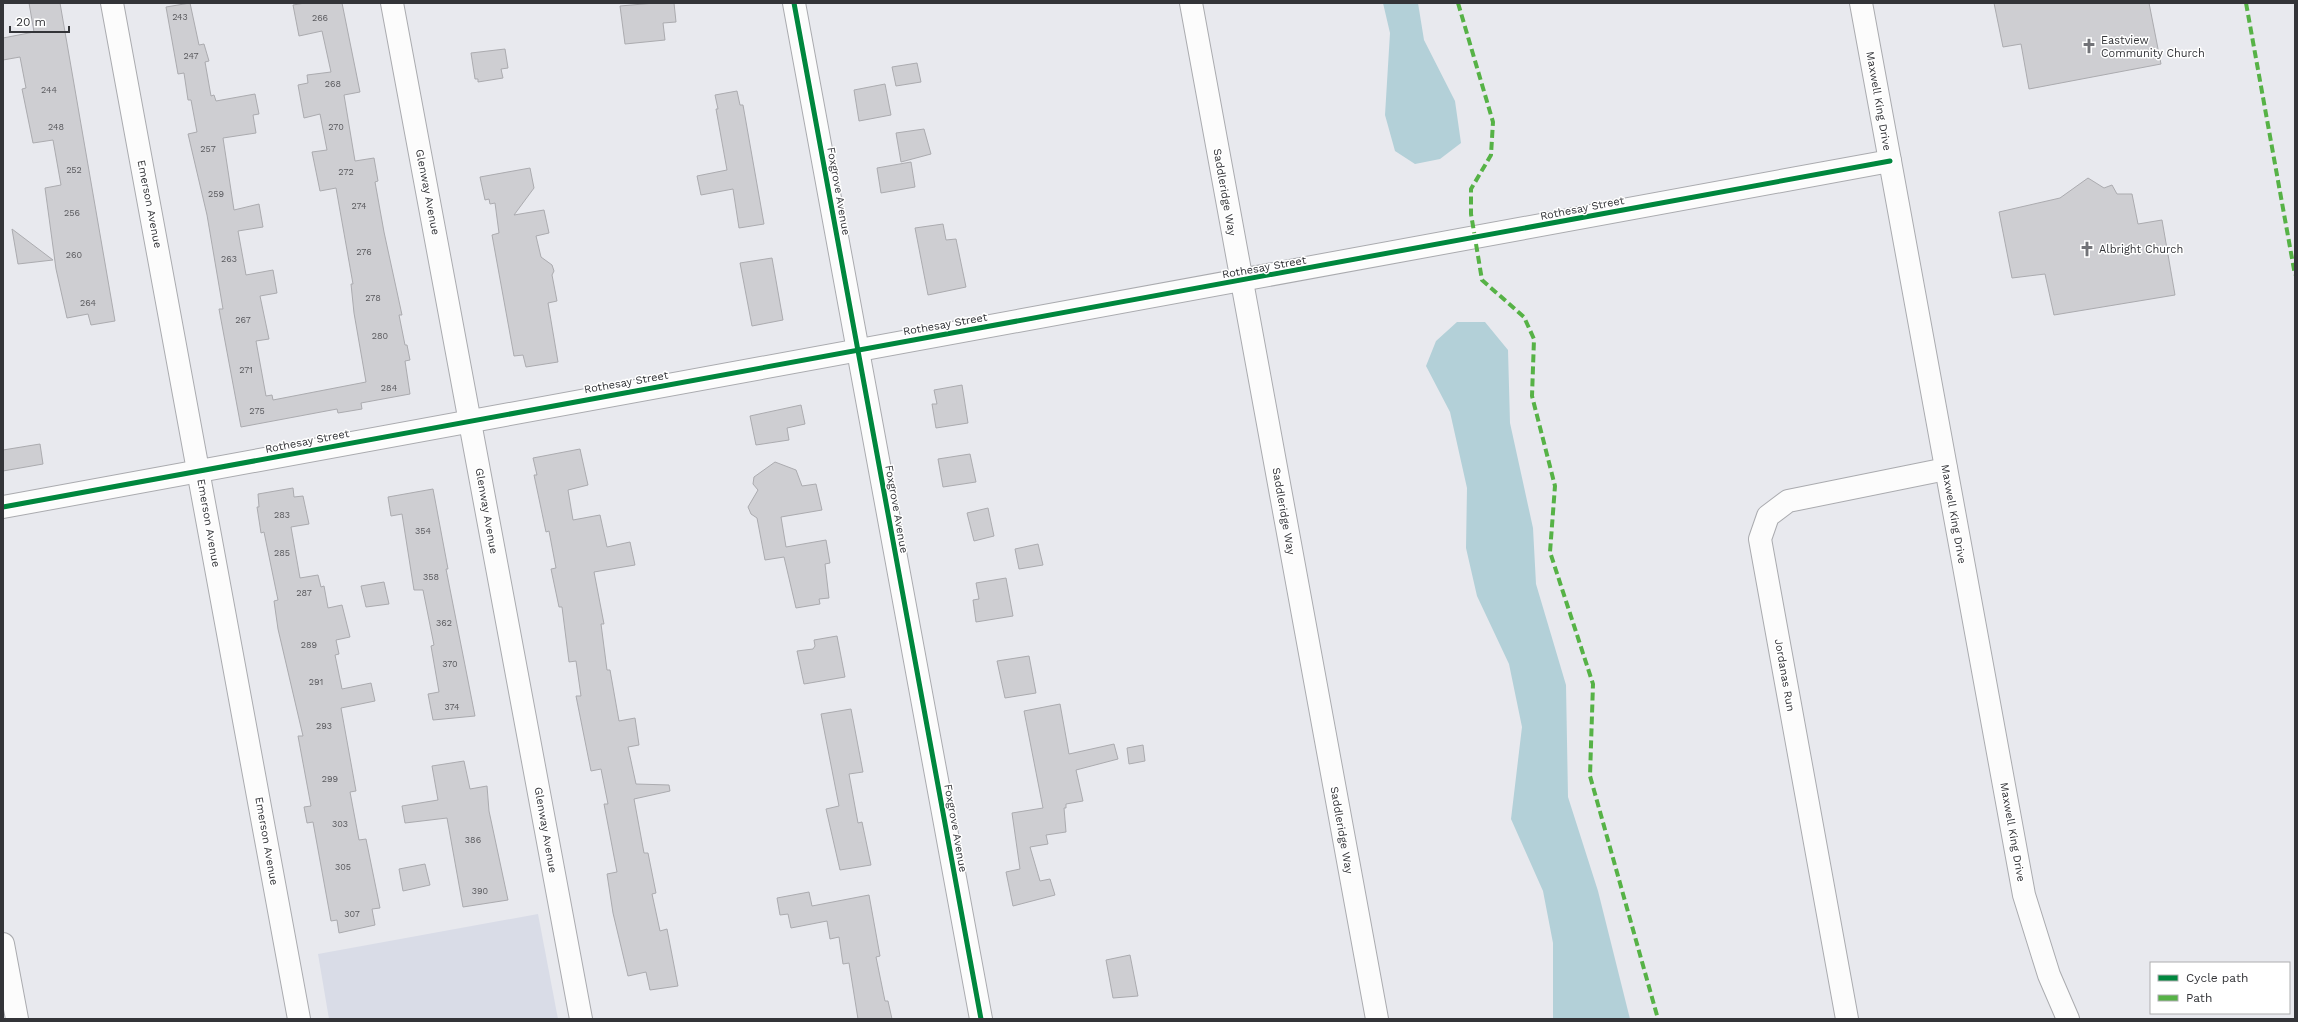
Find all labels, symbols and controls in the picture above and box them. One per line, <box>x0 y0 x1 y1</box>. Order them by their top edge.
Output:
scale bar <box>10 8 69 34</box>
house number: 243 <box>172 12 188 22</box>
house number: 266 <box>312 13 328 23</box>
text: 20 m <box>16 15 46 29</box>
place label: Eastview Community Church <box>2101 34 2205 60</box>
church icon: Eastview Community Church <box>2080 37 2098 55</box>
street label: Maxwell King Drive <box>1863 50 1894 152</box>
house number: 247 <box>183 51 199 61</box>
house number: 268 <box>325 79 341 89</box>
house number: 244 <box>41 85 57 95</box>
house number: 248 <box>48 122 64 132</box>
house number: 270 <box>328 122 344 132</box>
house number: 257 <box>200 144 216 154</box>
street label: Foxgrove Avenue <box>824 146 853 236</box>
street label: Saddleridge Way <box>1210 147 1239 237</box>
street label: Glenway Avenue <box>413 148 442 236</box>
street label: Emerson Avenue <box>135 159 164 249</box>
house number: 252 <box>66 165 82 175</box>
house number: 272 <box>338 167 354 177</box>
house number: 259 <box>208 189 224 199</box>
street label: Rothesay Street <box>1539 194 1626 223</box>
house number: 274 <box>351 201 367 211</box>
house number: 256 <box>64 208 80 218</box>
church icon: Albright Church <box>2078 240 2096 258</box>
place label: Albright Church <box>2099 243 2183 256</box>
house number: 276 <box>356 247 372 257</box>
house number: 260 <box>66 250 83 260</box>
house number: 263 <box>221 254 237 264</box>
street label: Rothesay Street <box>1221 254 1308 281</box>
house number: 278 <box>365 293 381 303</box>
house number: 264 <box>80 298 97 308</box>
street label: Rothesay Street <box>902 311 989 338</box>
house number: 267 <box>235 315 251 325</box>
house number: 280 <box>372 331 389 341</box>
house number: 271 <box>239 365 253 375</box>
street label: Rothesay Street <box>583 369 670 396</box>
house number: 284 <box>381 383 398 393</box>
house number: 275 <box>249 406 265 416</box>
street label: Rothesay Street <box>264 427 351 456</box>
street label: Maxwell King Drive <box>1938 463 1969 565</box>
street label: Foxgrove Avenue <box>882 464 911 554</box>
street label: Saddleridge Way <box>1269 466 1298 556</box>
street label: Glenway Avenue <box>473 467 500 555</box>
street label: Emerson Avenue <box>194 478 223 568</box>
house number: 283 <box>274 510 290 520</box>
house number: 354 <box>415 526 431 536</box>
house number: 285 <box>274 548 290 558</box>
house number: 358 <box>423 572 439 582</box>
house number: 287 <box>296 588 312 598</box>
house number: 362 <box>436 618 452 628</box>
street label: Jordanas Run <box>1772 638 1797 712</box>
house number: 289 <box>301 640 317 650</box>
house number: 370 <box>442 659 458 669</box>
house number: 291 <box>309 677 323 687</box>
house number: 374 <box>445 702 460 712</box>
house number: 293 <box>316 721 332 731</box>
house number: 299 <box>322 774 338 784</box>
street label: Maxwell King Drive <box>1997 781 2028 883</box>
street label: Foxgrove Avenue <box>941 783 970 873</box>
street label: Saddleridge Way <box>1327 785 1356 875</box>
street label: Glenway Avenue <box>532 786 559 874</box>
street label: Emerson Avenue <box>252 796 281 886</box>
house number: 303 <box>332 819 348 829</box>
house number: 386 <box>465 835 481 845</box>
house number: 305 <box>335 862 351 872</box>
house number: 390 <box>472 886 489 896</box>
house number: 307 <box>344 909 360 919</box>
legend <box>2150 962 2290 1014</box>
text: Cycle path <box>2186 971 2248 985</box>
text: Path <box>2186 991 2212 1005</box>

